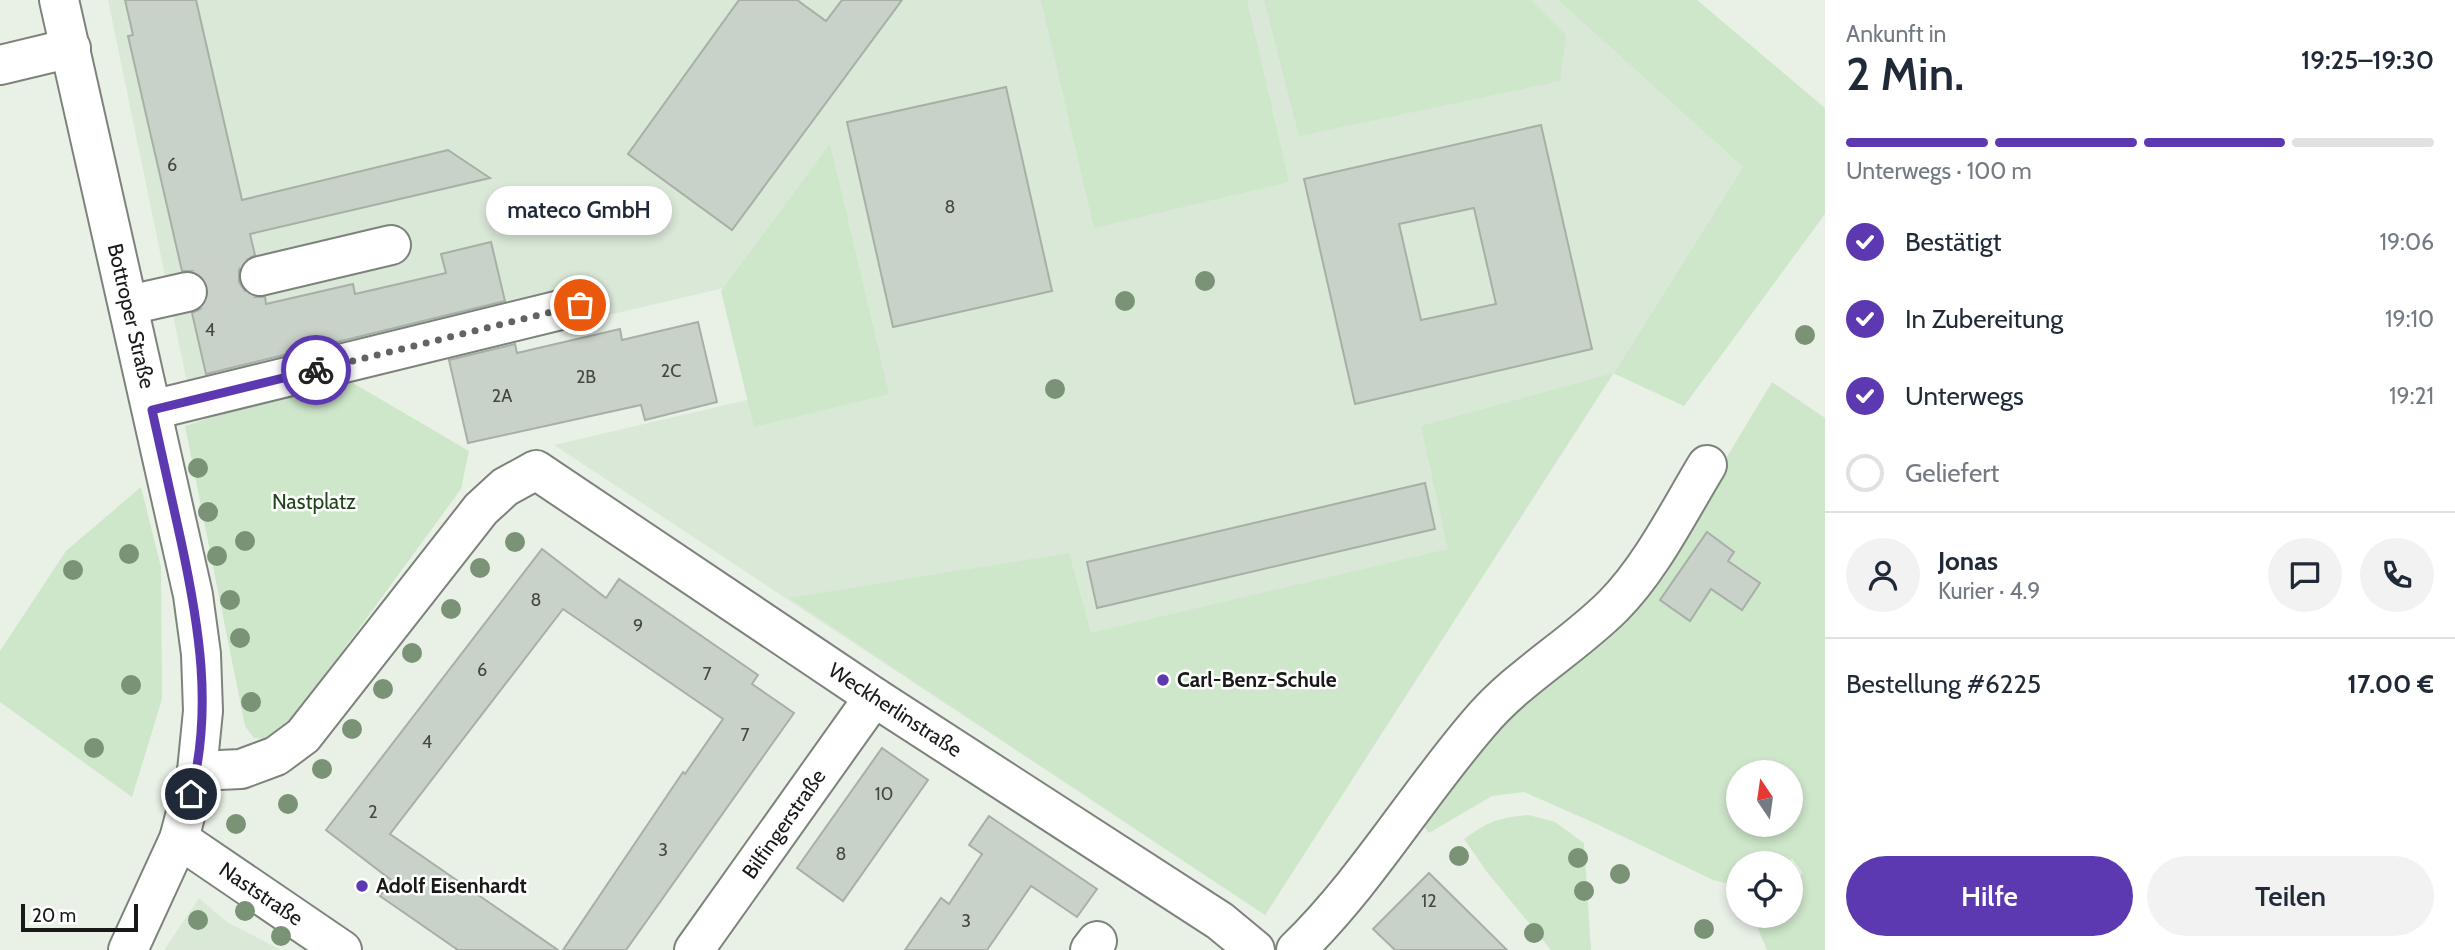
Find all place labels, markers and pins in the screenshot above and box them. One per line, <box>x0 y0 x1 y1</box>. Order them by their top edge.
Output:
callout: mateco GmbH <box>487 186 673 235</box>
pin <box>550 275 610 335</box>
place label: Carl-Benz-Schule <box>1177 667 1337 692</box>
marker: Carl-Benz-Schule <box>1155 672 1171 688</box>
pin <box>161 764 221 824</box>
place label: Adolf Eisenhardt <box>376 873 527 898</box>
marker: Adolf Eisenhardt <box>354 878 370 894</box>

